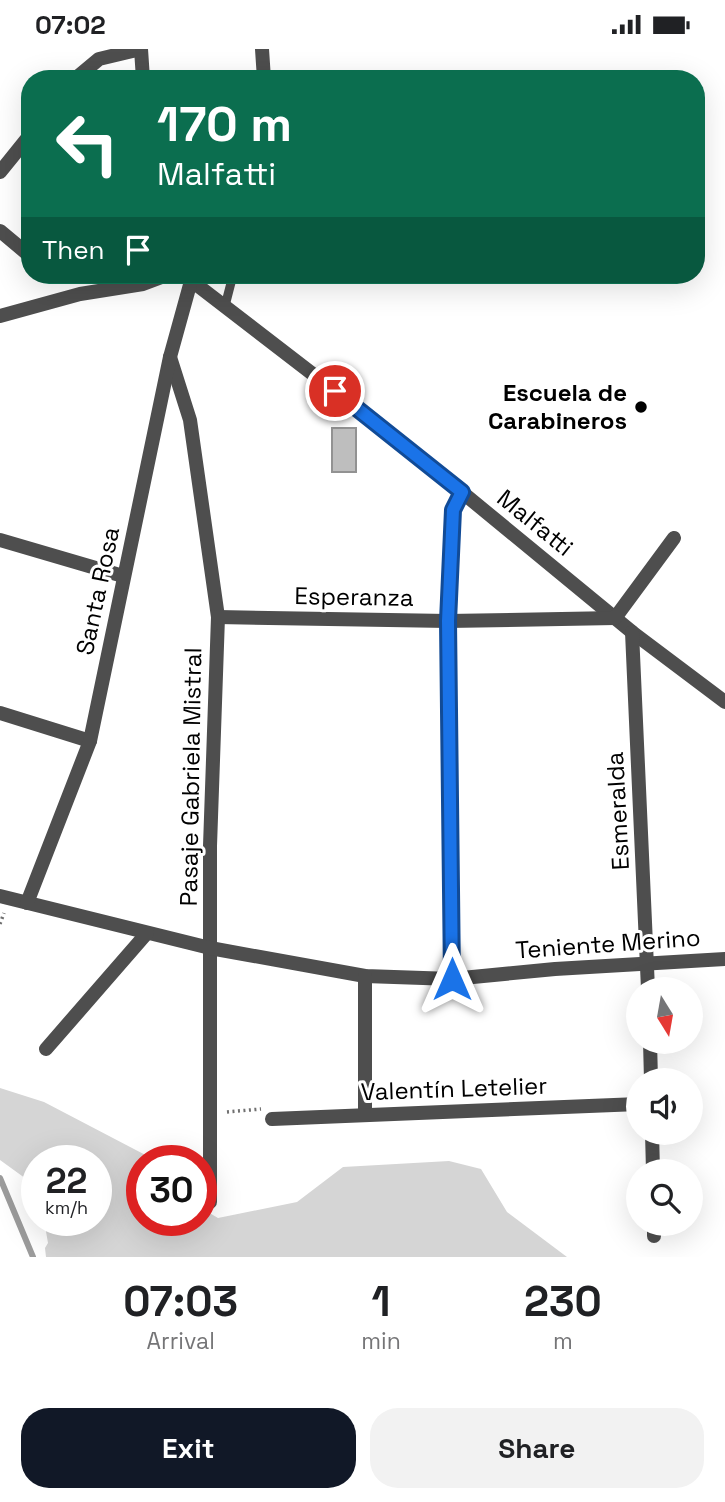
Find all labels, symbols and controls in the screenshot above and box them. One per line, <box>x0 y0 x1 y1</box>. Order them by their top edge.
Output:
text: 07:02 <box>35 8 106 42</box>
text: 170 m <box>157 93 292 155</box>
icon: left <box>42 98 133 189</box>
text: Malfatti <box>157 154 276 194</box>
icon: arrive <box>119 231 157 269</box>
text: Then <box>42 233 105 267</box>
pin <box>305 361 365 421</box>
icon: arrive <box>316 372 354 410</box>
place label: Escuela de Carabineros <box>488 377 627 436</box>
marker: Escuela de Carabineros <box>633 399 649 415</box>
street label: Malfatti <box>491 482 580 563</box>
street label: Santa Rosa <box>69 524 126 658</box>
street label: Esperanza <box>294 580 414 613</box>
street label: Pasaje Gabriela Mistral <box>173 647 208 907</box>
street label: Esmeralda <box>599 751 636 871</box>
street label: Teniente Merino <box>514 922 702 965</box>
position arrow <box>415 942 489 1016</box>
north arrow <box>626 977 704 1053</box>
map controls <box>626 977 703 1236</box>
button: sound <box>626 1068 703 1145</box>
street label: Valentín Letelier <box>360 1070 548 1107</box>
speed limit sign: 30 <box>126 1145 217 1236</box>
text: 22 <box>46 1159 87 1203</box>
button: search <box>626 1159 703 1236</box>
text: km/h <box>45 1196 88 1219</box>
text: 07:03 <box>123 1275 238 1328</box>
text: 1 <box>372 1275 391 1328</box>
text: 230 <box>524 1275 602 1328</box>
text: Arrival <box>146 1326 215 1356</box>
text: min <box>361 1326 401 1356</box>
text: m <box>553 1326 573 1356</box>
button: Exit <box>21 1408 356 1488</box>
button: Share <box>370 1408 704 1488</box>

